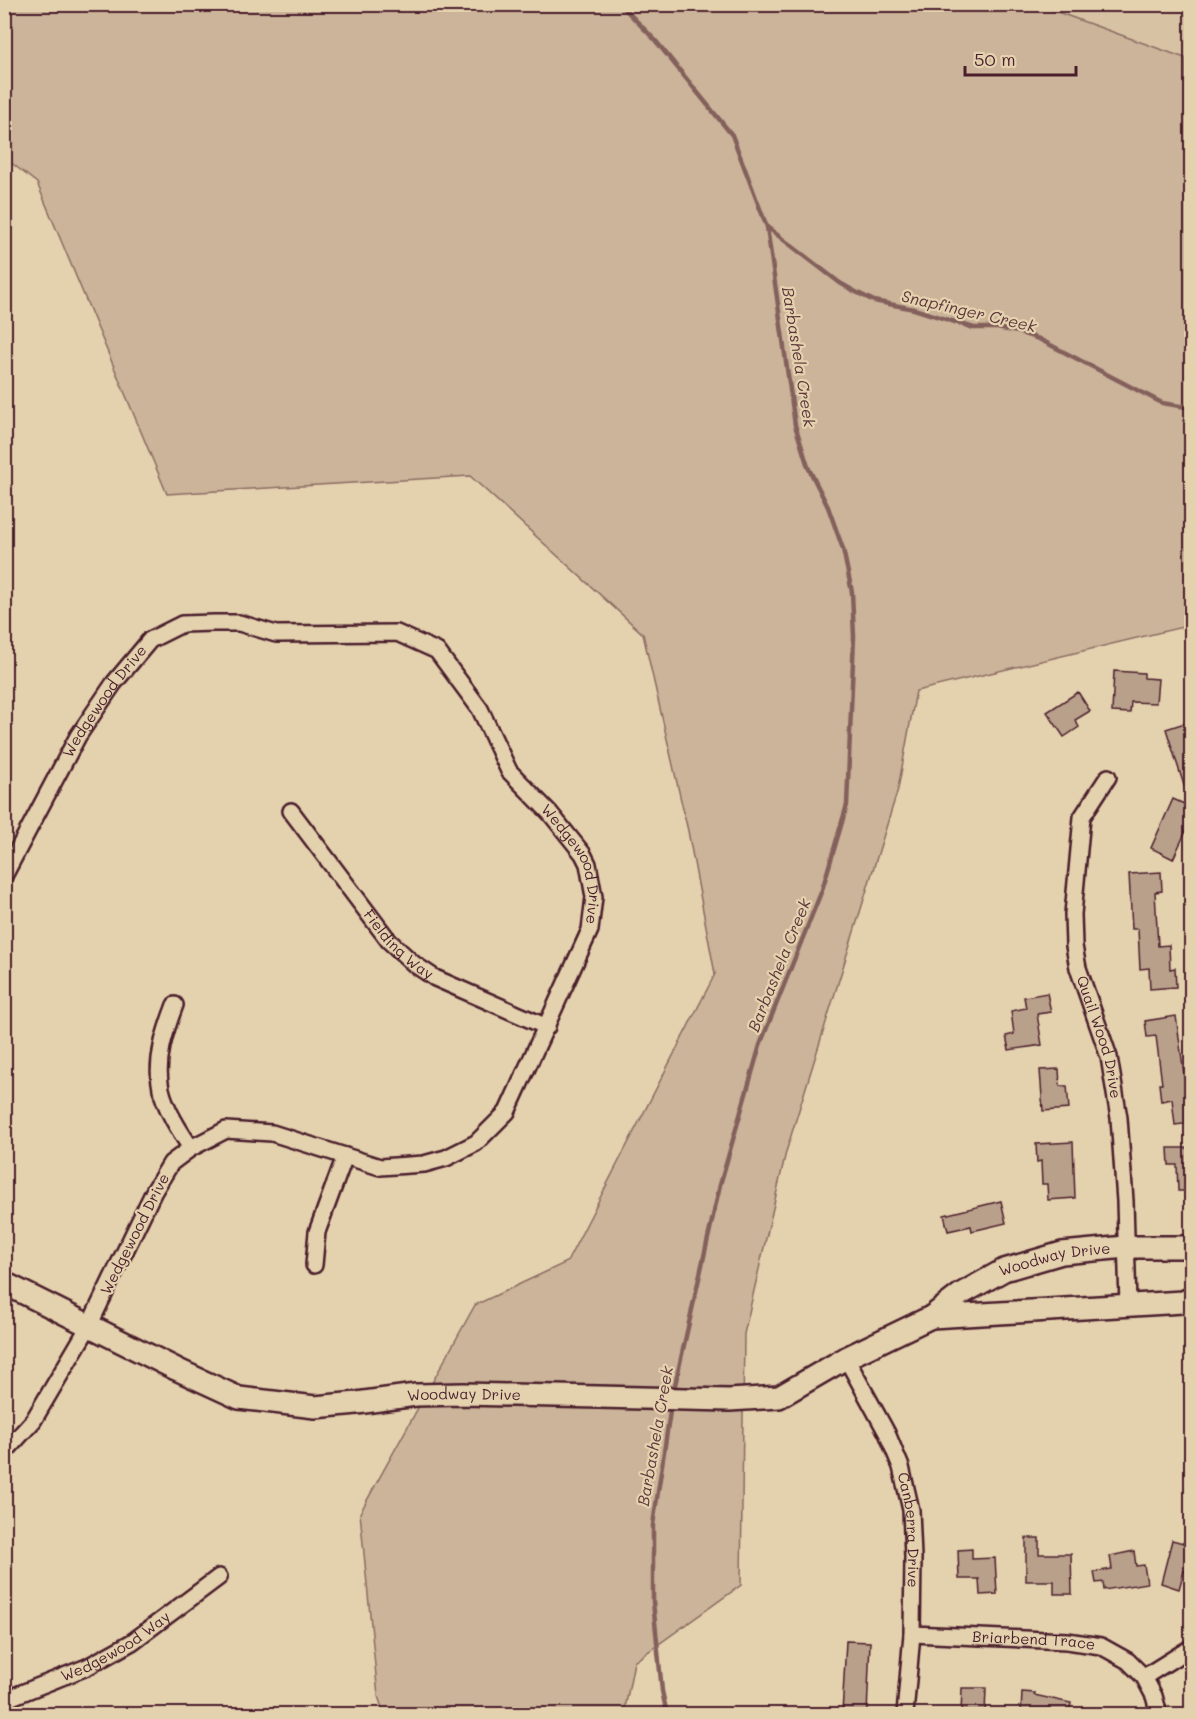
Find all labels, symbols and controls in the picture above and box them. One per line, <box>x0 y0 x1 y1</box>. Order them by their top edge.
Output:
scale bar <box>965 39 1076 77</box>
text: 50 m <box>974 47 1016 71</box>
water label: Barbashela Creek <box>778 285 821 429</box>
water label: Snapfinger Creek <box>900 285 1039 336</box>
street label: Wedgewood Drive <box>57 640 151 761</box>
street label: Wedgewood Drive <box>537 799 605 925</box>
water label: Barbashela Creek <box>742 895 815 1034</box>
street label: Fielding Way <box>360 905 438 983</box>
street label: Quail Wood Drive <box>1072 973 1127 1100</box>
street label: Wedgewood Drive <box>95 1170 173 1297</box>
street label: Woodway Drive <box>996 1238 1111 1280</box>
water label: Barbashela Creek <box>632 1364 677 1507</box>
street label: Woodway Drive <box>406 1383 521 1405</box>
street label: Canberra Drive <box>894 1470 924 1588</box>
street label: Wedgewood Way <box>57 1606 174 1685</box>
street label: Briarbend Trace <box>972 1626 1097 1654</box>

